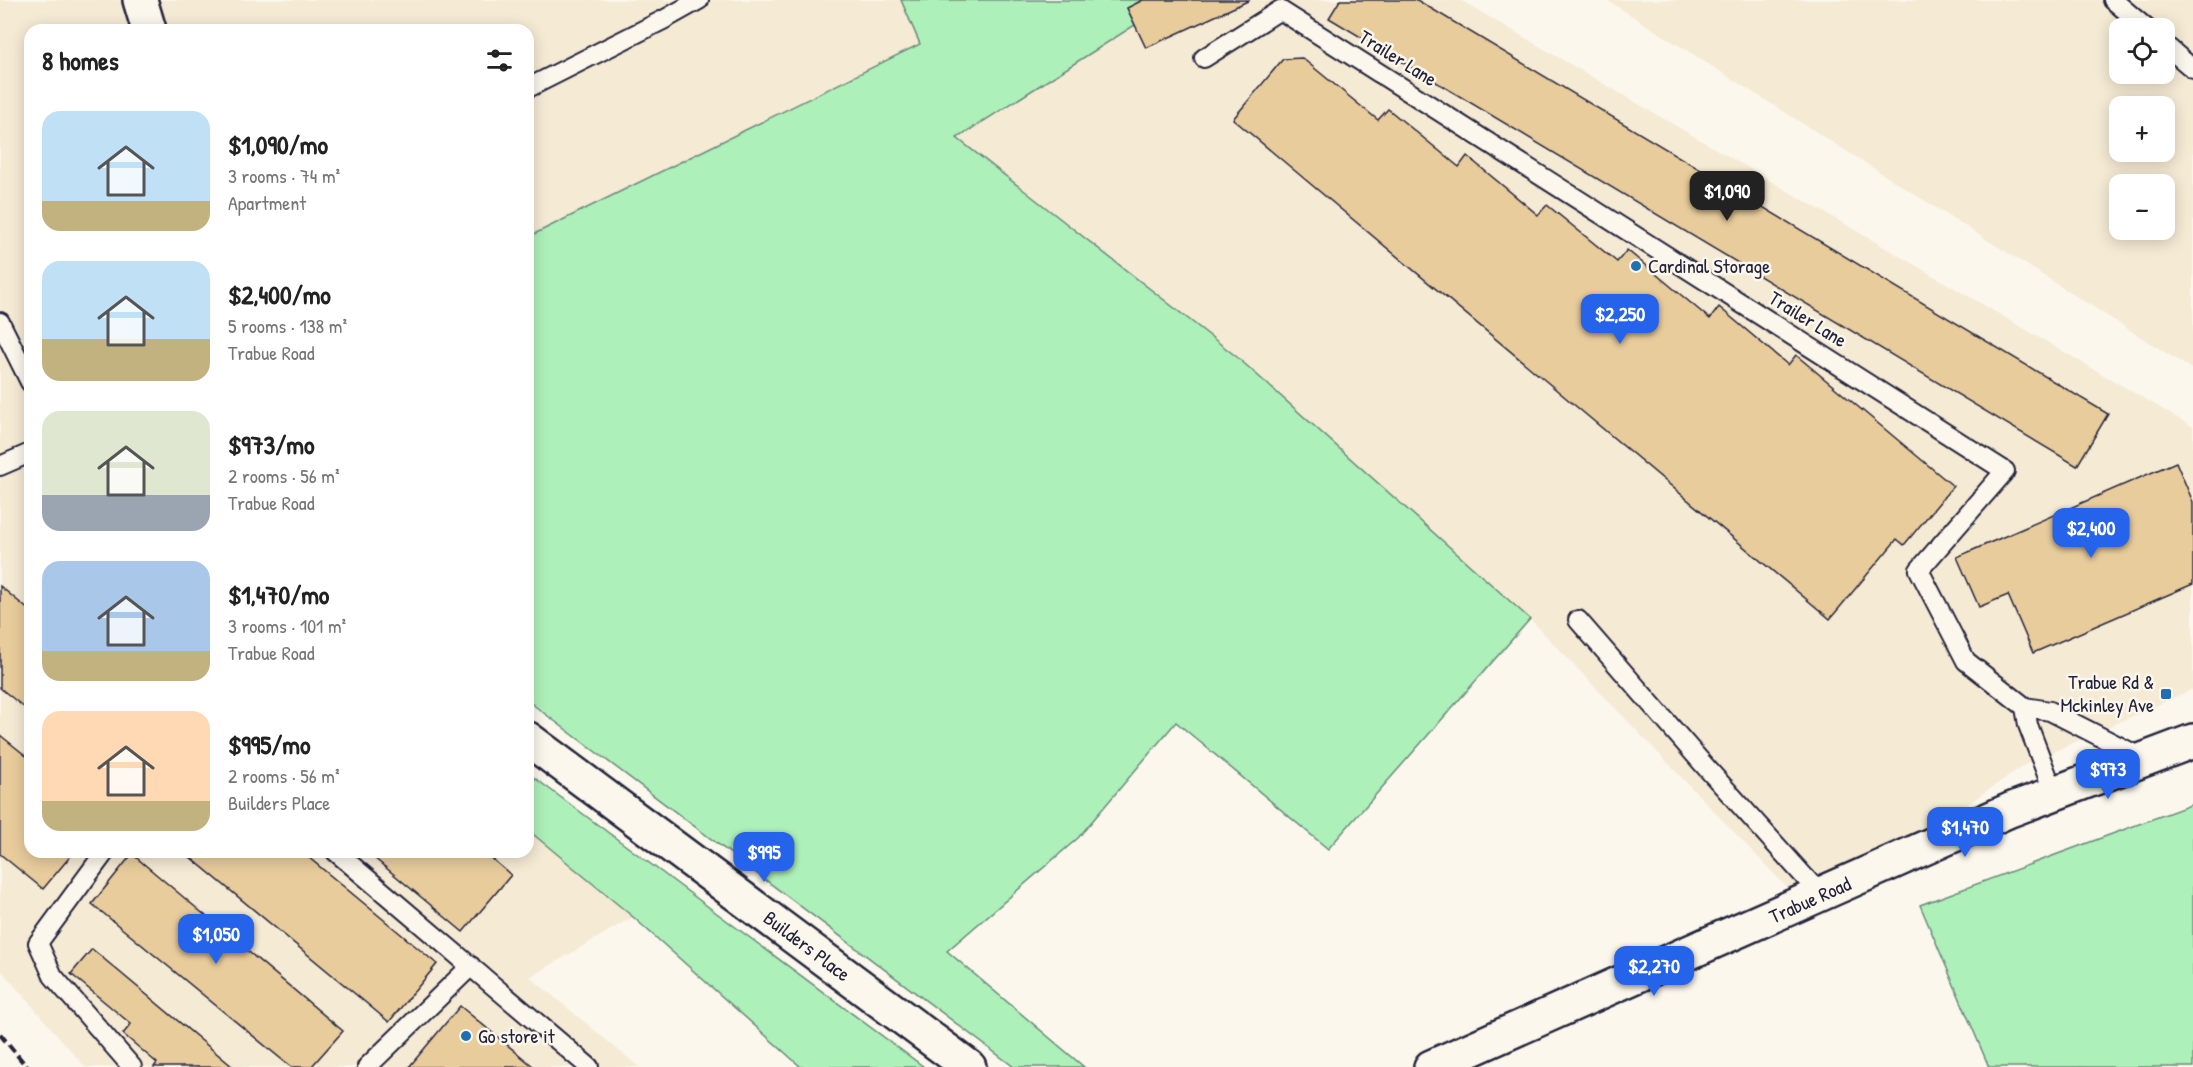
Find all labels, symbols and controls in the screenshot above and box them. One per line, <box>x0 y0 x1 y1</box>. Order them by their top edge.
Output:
map controls <box>2109 18 2175 240</box>
button: locate <box>2109 18 2175 84</box>
street label: Trailer Lane <box>1354 23 1442 92</box>
text: 8 homes <box>42 43 119 78</box>
icon: filters <box>483 44 516 77</box>
button: + <box>2109 96 2175 162</box>
text: $1,090/mo <box>228 127 328 162</box>
icon: home <box>90 135 162 207</box>
text: 3 rooms · 74 m² <box>228 162 340 189</box>
pin: $1,090 <box>1678 171 1776 222</box>
button: − <box>2109 174 2175 240</box>
text: $1,090 <box>1704 177 1750 204</box>
text: Apartment <box>228 189 306 216</box>
place label: Cardinal Storage <box>1648 252 1770 279</box>
marker: Cardinal Storage <box>1629 259 1643 273</box>
text: $2,400/mo <box>228 277 331 312</box>
street label: Trailer Lane <box>1764 284 1852 353</box>
icon: home <box>90 285 162 357</box>
pin: $2,250 <box>1571 294 1669 345</box>
text: $2,250 <box>1595 300 1645 327</box>
text: 5 rooms · 138 m² <box>228 312 347 339</box>
text: Trabue Road <box>228 339 314 366</box>
text: $973/mo <box>228 427 314 462</box>
icon: home <box>90 435 162 507</box>
text: 2 rooms · 56 m² <box>228 462 340 489</box>
text: Trabue Road <box>228 489 314 516</box>
pin: $2,400 <box>2042 508 2140 559</box>
text: $2,400 <box>2067 514 2115 541</box>
text: $1,470/mo <box>228 577 329 612</box>
icon: home <box>90 585 162 657</box>
text: 3 rooms · 101 m² <box>228 612 346 639</box>
text: Trabue Road <box>228 639 314 666</box>
place label: Trabue Rd & Mckinley Ave <box>2060 668 2154 718</box>
marker: Trabue Rd & Mckinley Ave <box>2159 687 2173 701</box>
text: $995/mo <box>228 727 310 762</box>
icon: home <box>90 735 162 807</box>
pin: $973 <box>2072 749 2144 800</box>
text: $973 <box>2090 755 2126 782</box>
text: 2 rooms · 56 m² <box>228 762 340 789</box>
text: Builders Place <box>228 789 330 816</box>
pin: $1,470 <box>1916 807 2014 858</box>
text: $1,470 <box>1941 813 1989 840</box>
pin: $995 <box>728 832 800 883</box>
text: $995 <box>747 838 781 865</box>
street label: Trabue Road <box>1765 870 1855 929</box>
street label: Builders Place <box>758 904 856 987</box>
pin: $1,050 <box>167 914 265 965</box>
text: $1,050 <box>192 920 240 947</box>
pin: $2,270 <box>1605 946 1703 997</box>
text: $2,270 <box>1628 952 1680 979</box>
place label: Go store it <box>478 1022 556 1049</box>
marker: Go store it <box>459 1029 473 1043</box>

